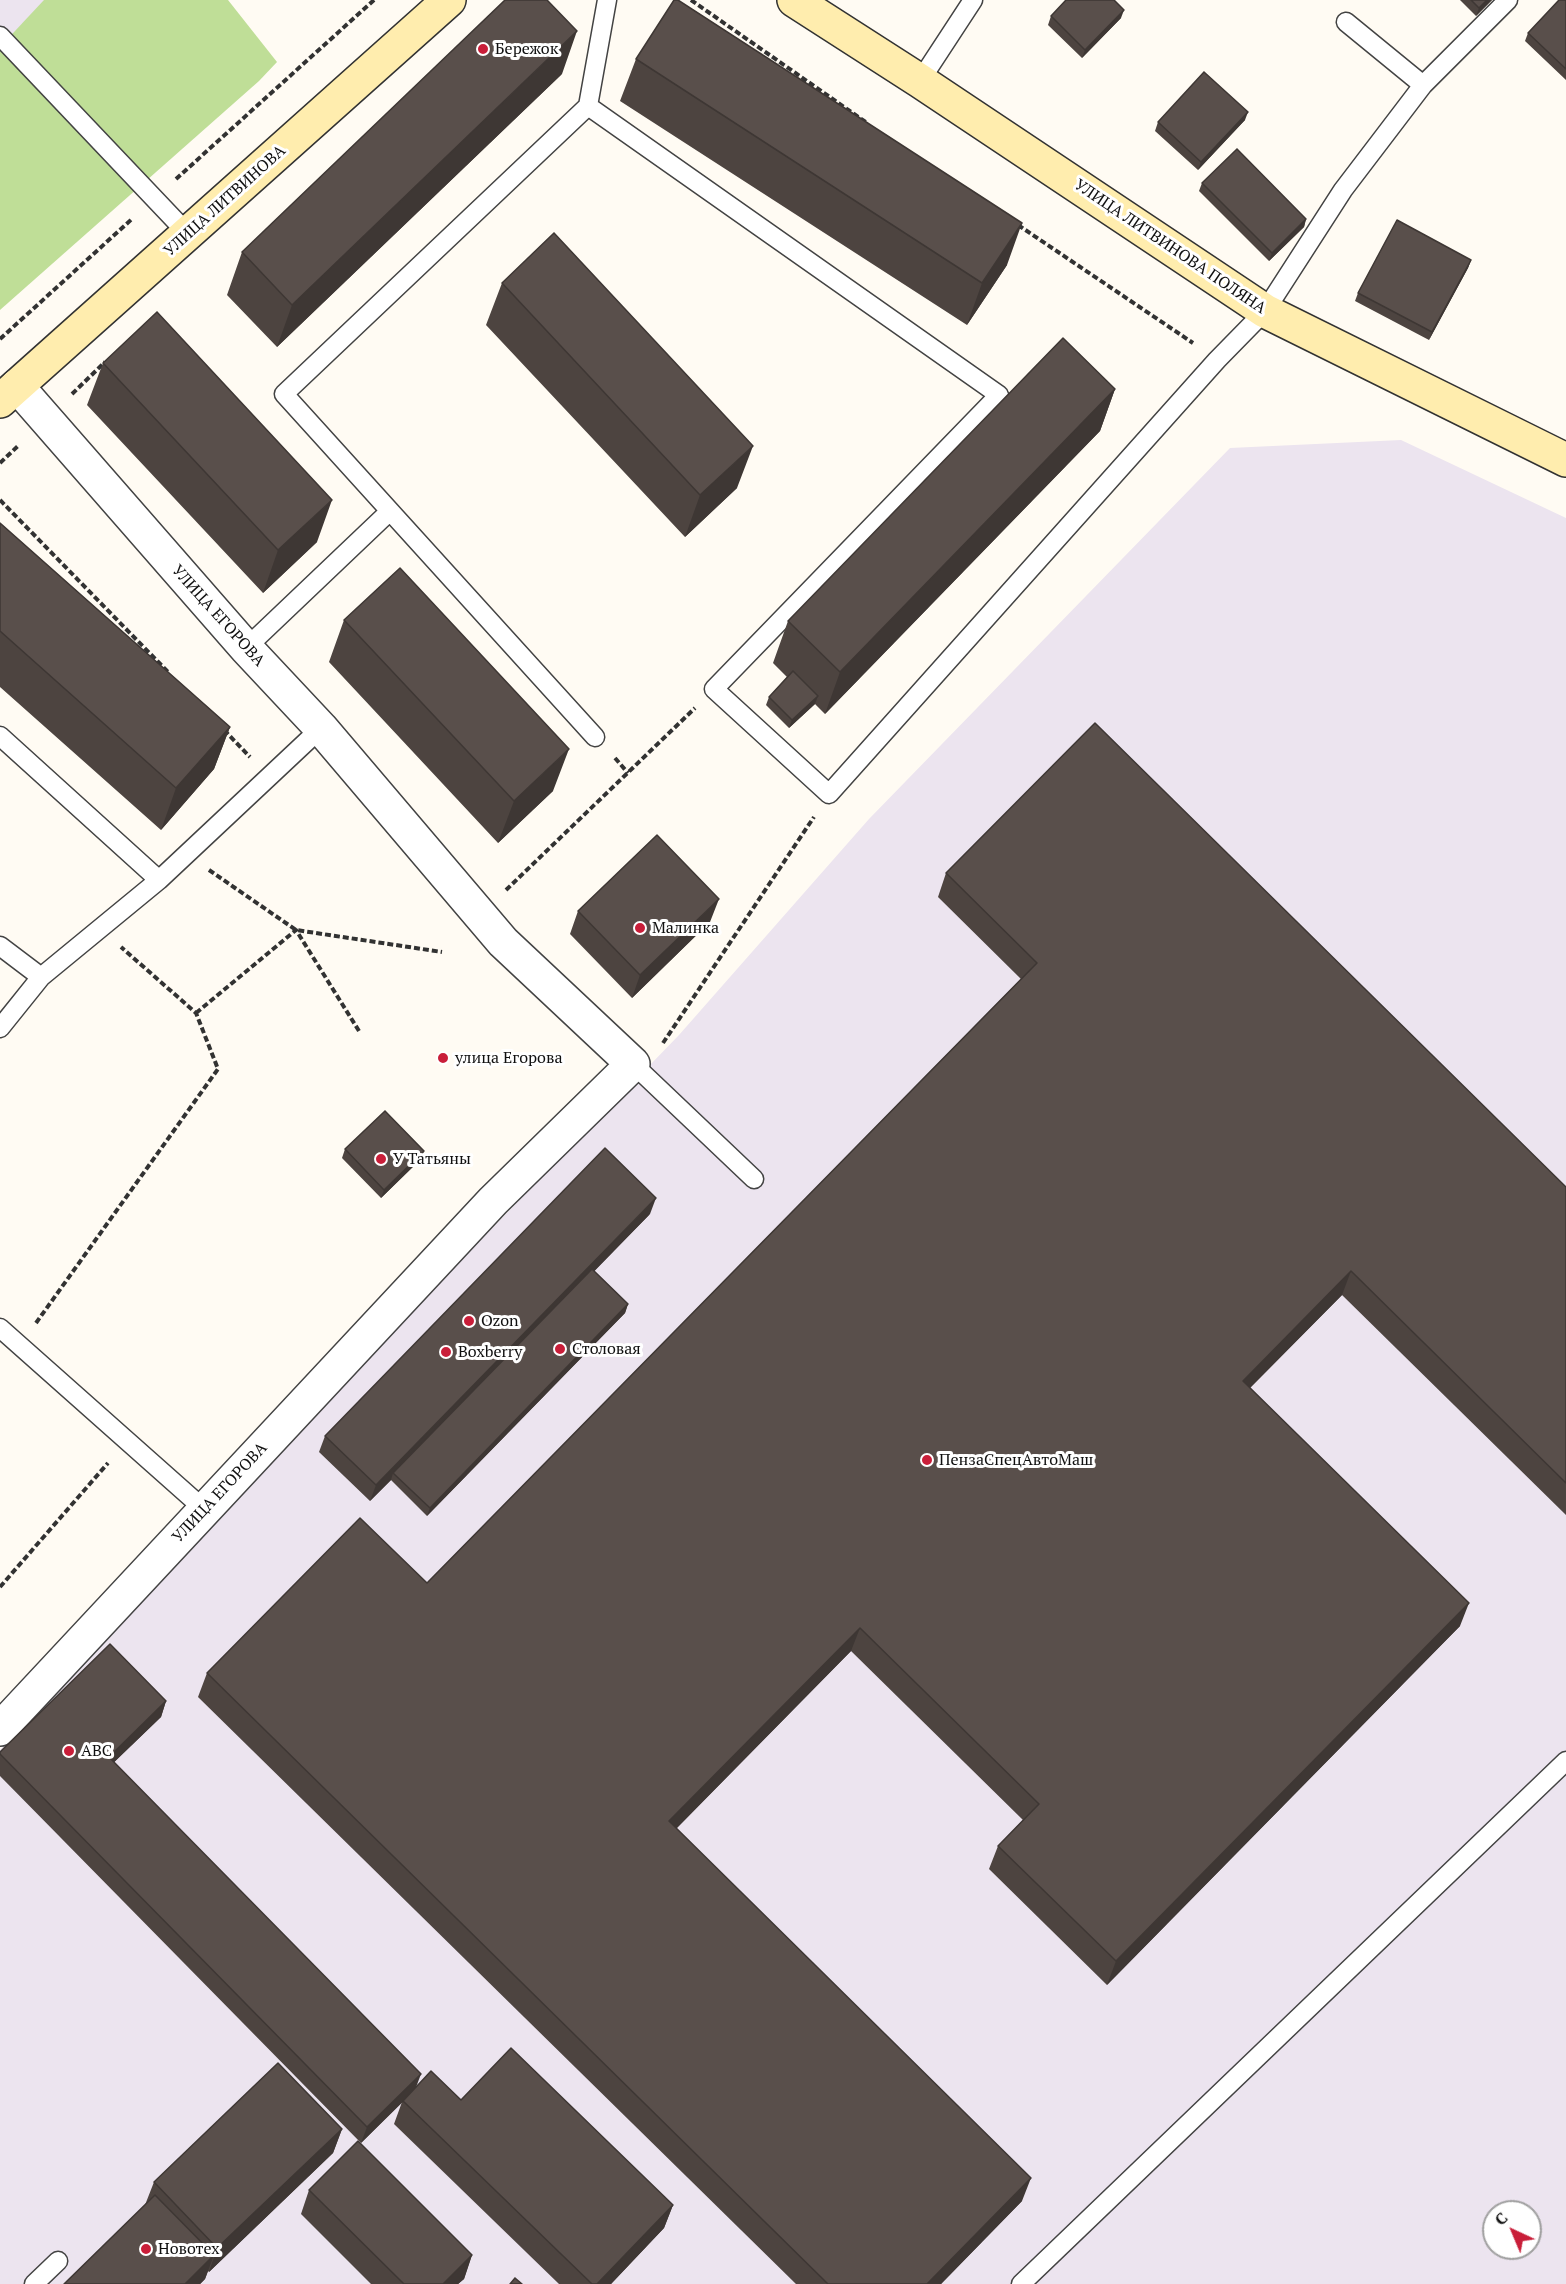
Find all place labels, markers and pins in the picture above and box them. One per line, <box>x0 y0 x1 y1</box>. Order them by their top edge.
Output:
place label: Бережок <box>495 39 558 59</box>
marker: Бережок <box>476 42 490 56</box>
place label: Малинка <box>652 918 719 938</box>
marker: Малинка <box>633 921 647 935</box>
place label: улица Егорова <box>455 1048 562 1068</box>
marker: улица Егорова <box>436 1051 450 1065</box>
place label: У Татьяны <box>393 1149 471 1169</box>
marker: У Татьяны <box>374 1152 388 1166</box>
place label: Ozon <box>481 1311 519 1331</box>
marker: Ozon <box>462 1314 476 1328</box>
place label: Столовая <box>572 1339 641 1359</box>
place label: Boxberry <box>458 1342 522 1362</box>
marker: Столовая <box>553 1342 567 1356</box>
marker: Boxberry <box>439 1345 453 1359</box>
place label: ПензаСпецАвтоМаш <box>939 1450 1093 1470</box>
marker: ПензаСпецАвтоМаш <box>920 1453 934 1467</box>
place label: ABC <box>81 1741 112 1761</box>
marker: ABC <box>62 1744 76 1758</box>
place label: Новотех <box>158 2239 220 2259</box>
marker: Новотех <box>139 2242 153 2256</box>

